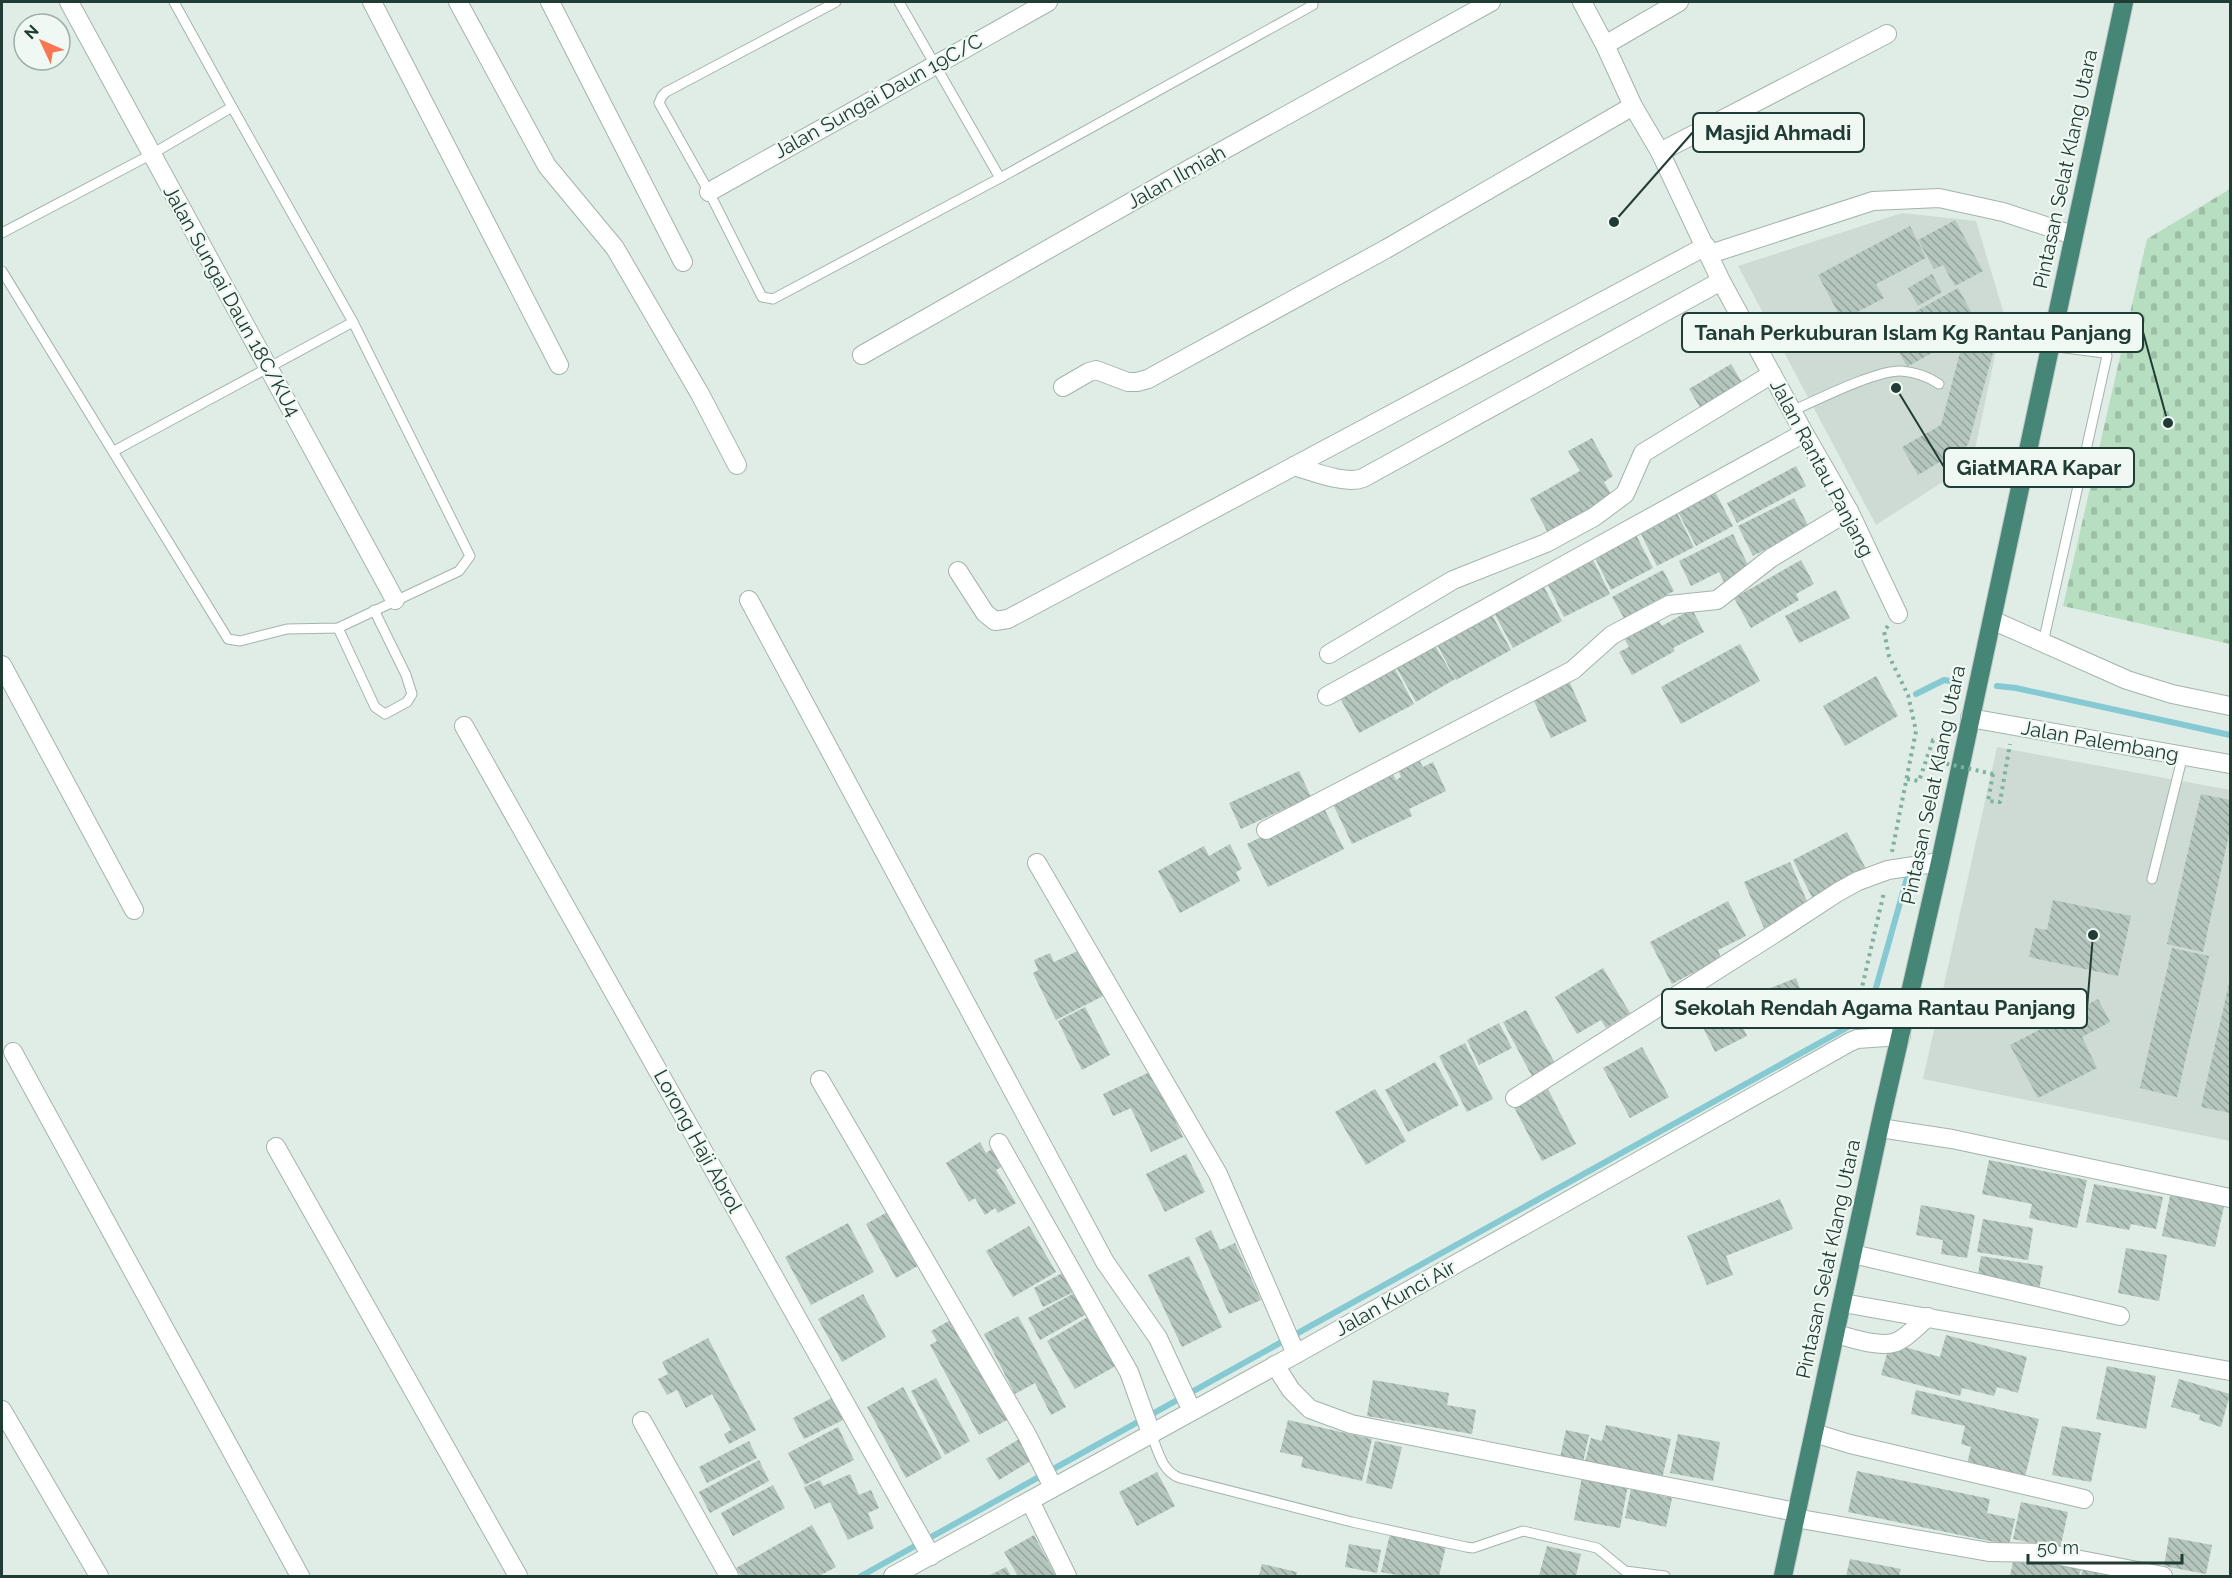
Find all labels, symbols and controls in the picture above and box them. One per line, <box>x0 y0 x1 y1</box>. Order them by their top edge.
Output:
north arrow <box>12 12 72 72</box>
text: N <box>20 21 43 43</box>
street label: Jalan Sungai Daun 19C/C <box>769 28 987 163</box>
street label: Pintasan Selat Klang Utara <box>2028 47 2102 291</box>
callout: Masjid Ahmadi <box>1693 113 1864 152</box>
text: Masjid Ahmadi <box>1705 120 1851 145</box>
street label: Jalan Ilmiah <box>1122 140 1230 214</box>
street label: Jalan Sungai Daun 18C/KU4 <box>158 181 306 421</box>
callout: Tanah Perkuburan Islam Kg Rantau Panjang <box>1682 313 2143 352</box>
text: Tanah Perkuburan Islam Kg Rantau Panjang <box>1694 320 2132 345</box>
street label: Jalan Rantau Panjang <box>1765 375 1879 561</box>
callout: GiatMARA Kapar <box>1944 448 2134 487</box>
text: GiatMARA Kapar <box>1957 455 2121 480</box>
street label: Pintasan Selat Klang Utara <box>1896 663 1970 907</box>
street label: Jalan Palembang <box>2019 715 2181 767</box>
callout: Sekolah Rendah Agama Rantau Panjang <box>1662 989 2087 1028</box>
text: Sekolah Rendah Agama Rantau Panjang <box>1675 995 2075 1020</box>
street label: Lorong Haji Abrol <box>649 1065 748 1217</box>
street label: Pintasan Selat Klang Utara <box>1791 1137 1865 1381</box>
street label: Jalan Kunci Air <box>1330 1255 1460 1341</box>
scale bar <box>2028 1527 2182 1565</box>
text: 50 m <box>2037 1537 2079 1558</box>

